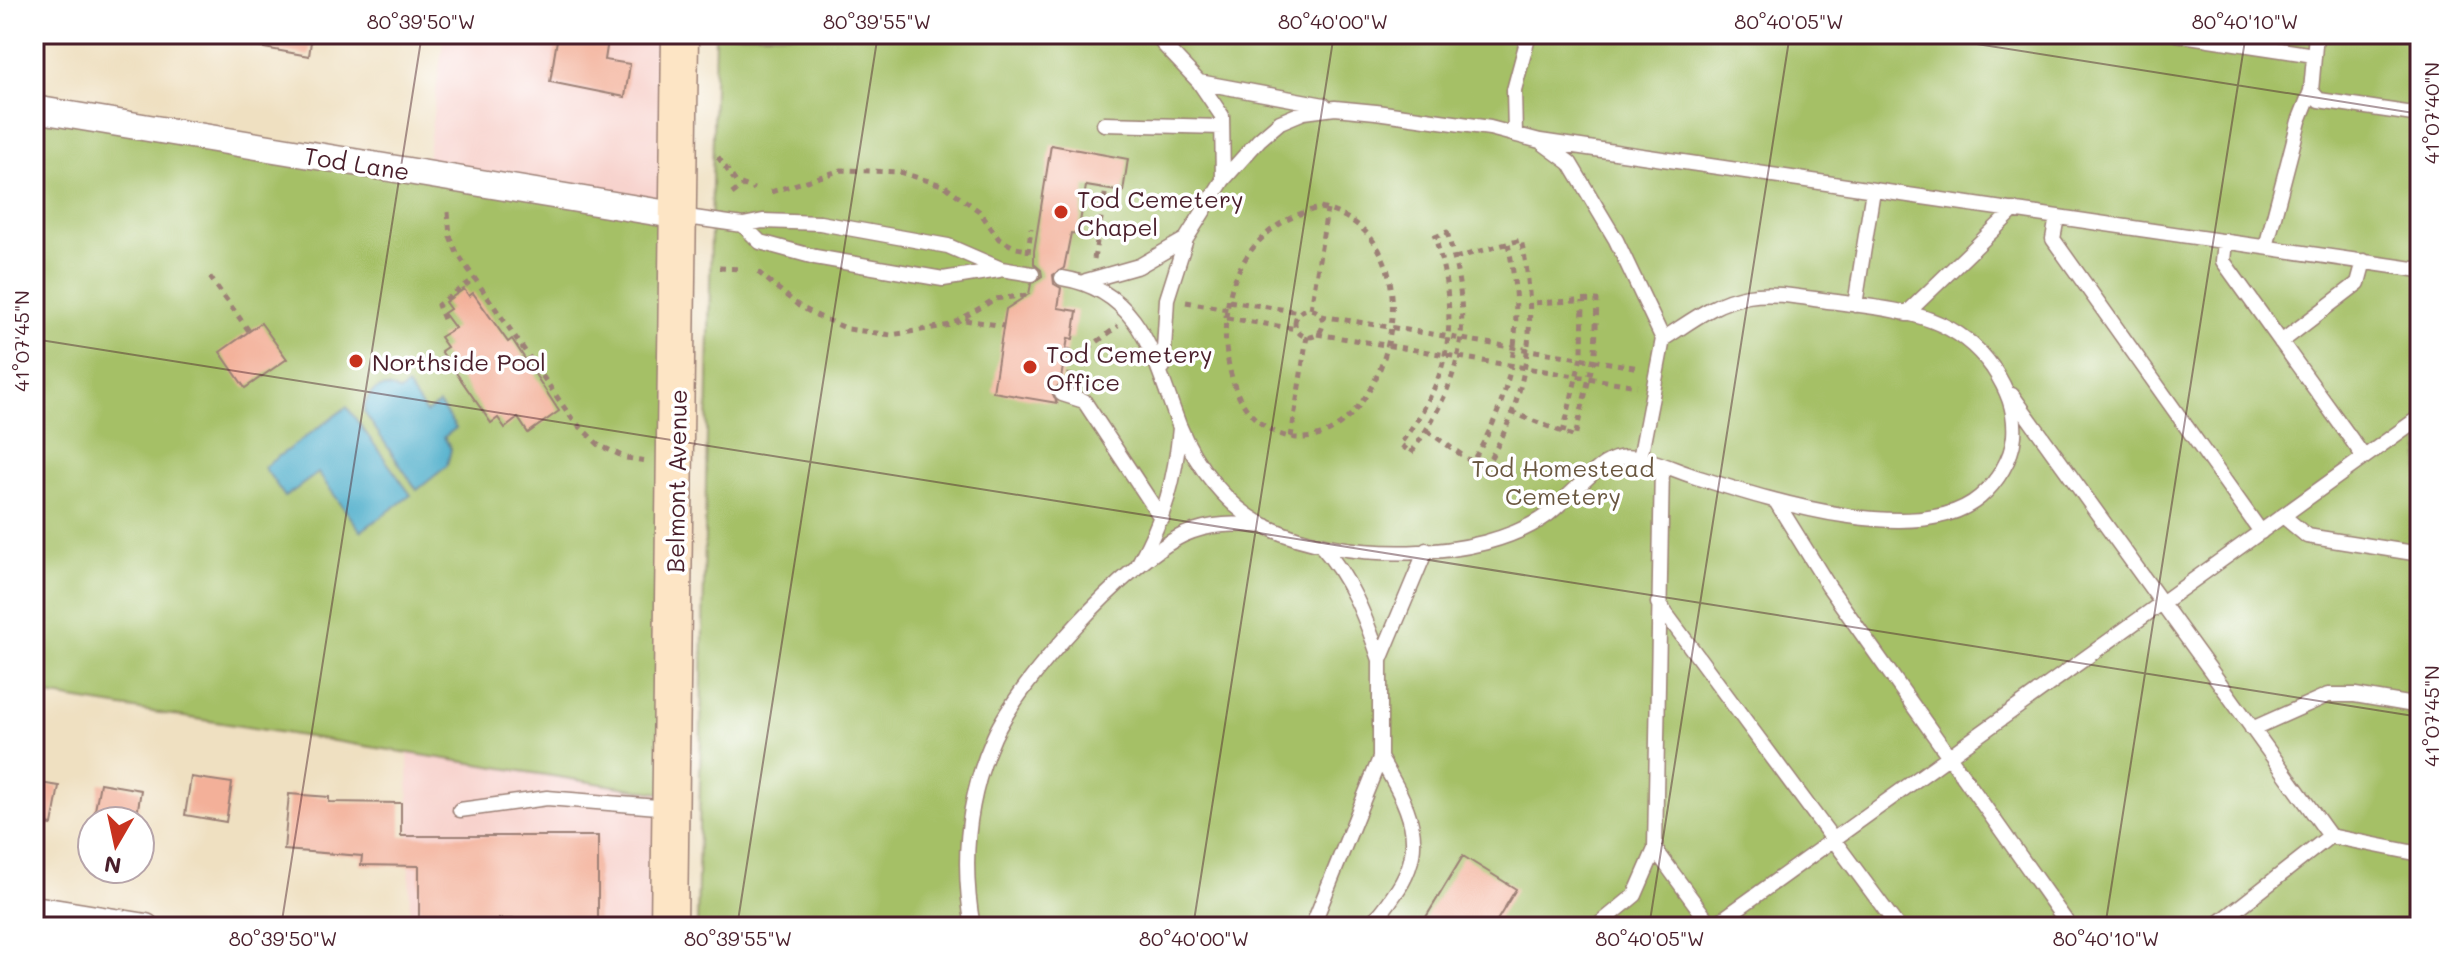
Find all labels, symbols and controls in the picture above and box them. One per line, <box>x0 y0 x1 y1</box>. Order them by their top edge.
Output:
text: 80°39'50"W <box>367 8 475 34</box>
text: 80°39'55"W <box>823 8 931 34</box>
text: 80°40'00"W <box>1278 8 1388 34</box>
text: 80°40'05"W <box>1734 8 1844 34</box>
text: 80°40'10"W <box>2192 8 2298 34</box>
text: 41°07'40"N <box>2418 62 2444 164</box>
street label: Tod Lane <box>302 139 412 187</box>
place label: Tod Cemetery Chapel <box>1077 183 1243 242</box>
marker: Tod Cemetery Chapel <box>1052 203 1070 221</box>
text: 41°07'45"N <box>8 290 34 392</box>
place label: Tod Cemetery Office <box>1046 338 1212 397</box>
place label: Northside Pool <box>372 346 546 377</box>
marker: Northside Pool <box>347 352 365 370</box>
marker: Tod Cemetery Office <box>1021 358 1039 376</box>
street label: Belmont Avenue <box>659 389 693 573</box>
park label: Tod Homestead Cemetery <box>1471 452 1655 511</box>
text: 41°07'45"N <box>2418 665 2444 767</box>
north arrow <box>76 805 156 885</box>
text: N <box>102 850 123 881</box>
text: 80°39'50"W <box>229 925 337 951</box>
text: 80°39'55"W <box>684 925 792 951</box>
text: 80°40'00"W <box>1139 925 1249 951</box>
text: 80°40'05"W <box>1595 925 1705 951</box>
text: 80°40'10"W <box>2053 925 2159 951</box>

